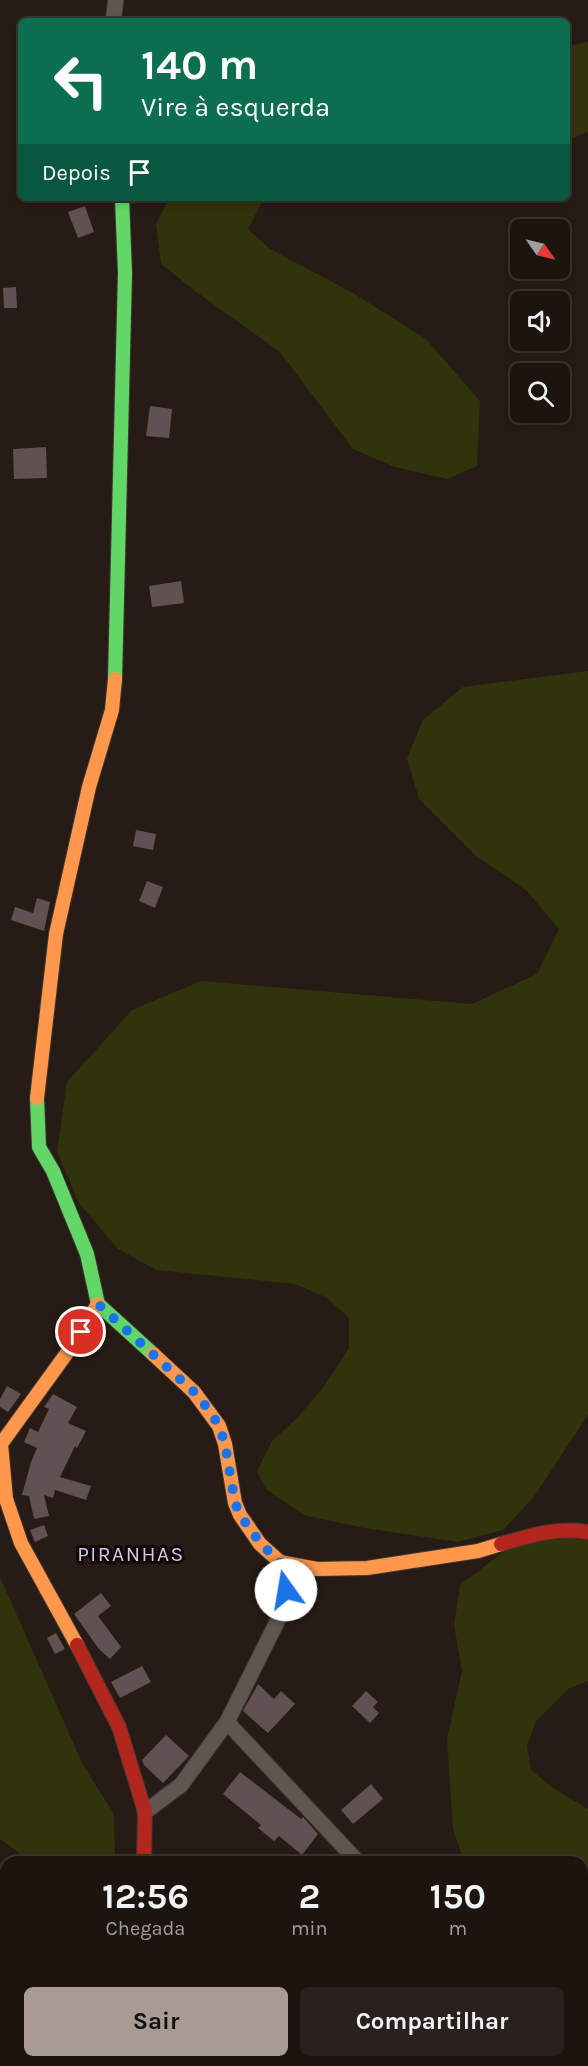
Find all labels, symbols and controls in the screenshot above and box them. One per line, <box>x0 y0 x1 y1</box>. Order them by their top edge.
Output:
text: 140 m <box>141 40 258 90</box>
icon: left <box>42 42 120 120</box>
text: Vire à esquerda <box>141 91 330 123</box>
icon: arrive <box>123 156 156 189</box>
text: Depois <box>42 160 111 186</box>
north arrow <box>510 219 570 279</box>
map controls <box>510 219 570 423</box>
button: sound <box>510 291 570 351</box>
button: search <box>510 363 570 423</box>
pin <box>55 1306 106 1357</box>
icon: arrive <box>64 1315 97 1348</box>
district label: PIRANHAS <box>77 1542 185 1566</box>
position arrow <box>254 1558 318 1622</box>
text: 12:56 <box>102 1875 189 1917</box>
text: 2 <box>298 1875 320 1917</box>
text: 150 <box>430 1875 486 1917</box>
text: Chegada <box>106 1917 185 1940</box>
text: min <box>291 1917 328 1940</box>
text: m <box>448 1917 467 1940</box>
button: Sair <box>24 1987 288 2056</box>
button: Compartilhar <box>300 1987 564 2056</box>

